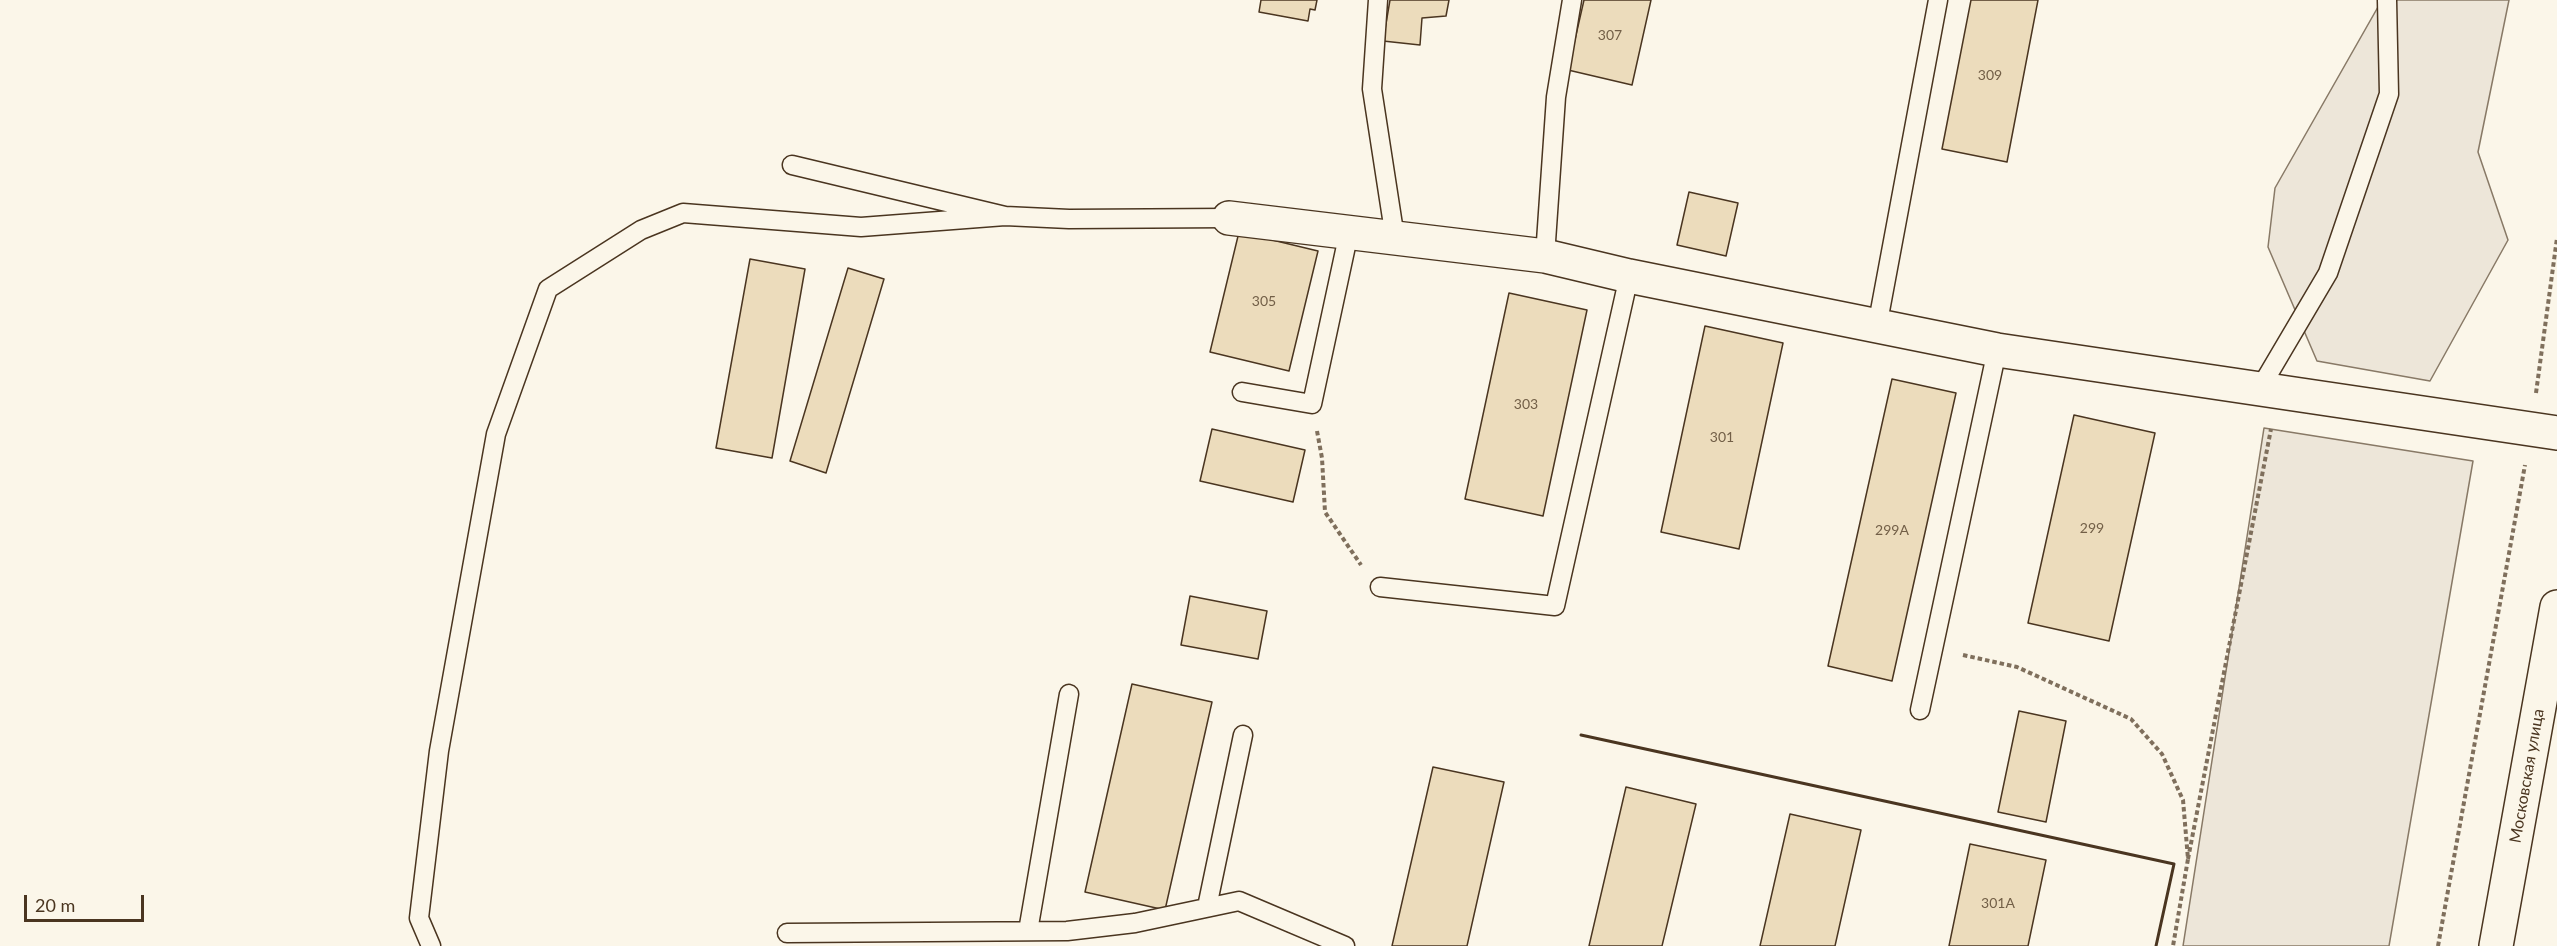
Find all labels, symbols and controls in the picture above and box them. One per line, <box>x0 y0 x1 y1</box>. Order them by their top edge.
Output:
house number: 307 <box>1598 27 1622 43</box>
house number: 309 <box>1978 67 2002 83</box>
house number: 305 <box>1252 293 1276 309</box>
house number: 303 <box>1514 396 1538 412</box>
house number: 301 <box>1710 429 1734 445</box>
house number: 299 <box>2080 520 2104 536</box>
house number: 299А <box>1875 522 1909 538</box>
street label: Московская улица <box>2506 707 2548 845</box>
scale bar <box>27 883 147 921</box>
text: 20 m <box>35 894 75 916</box>
house number: 301А <box>1981 895 2015 911</box>

